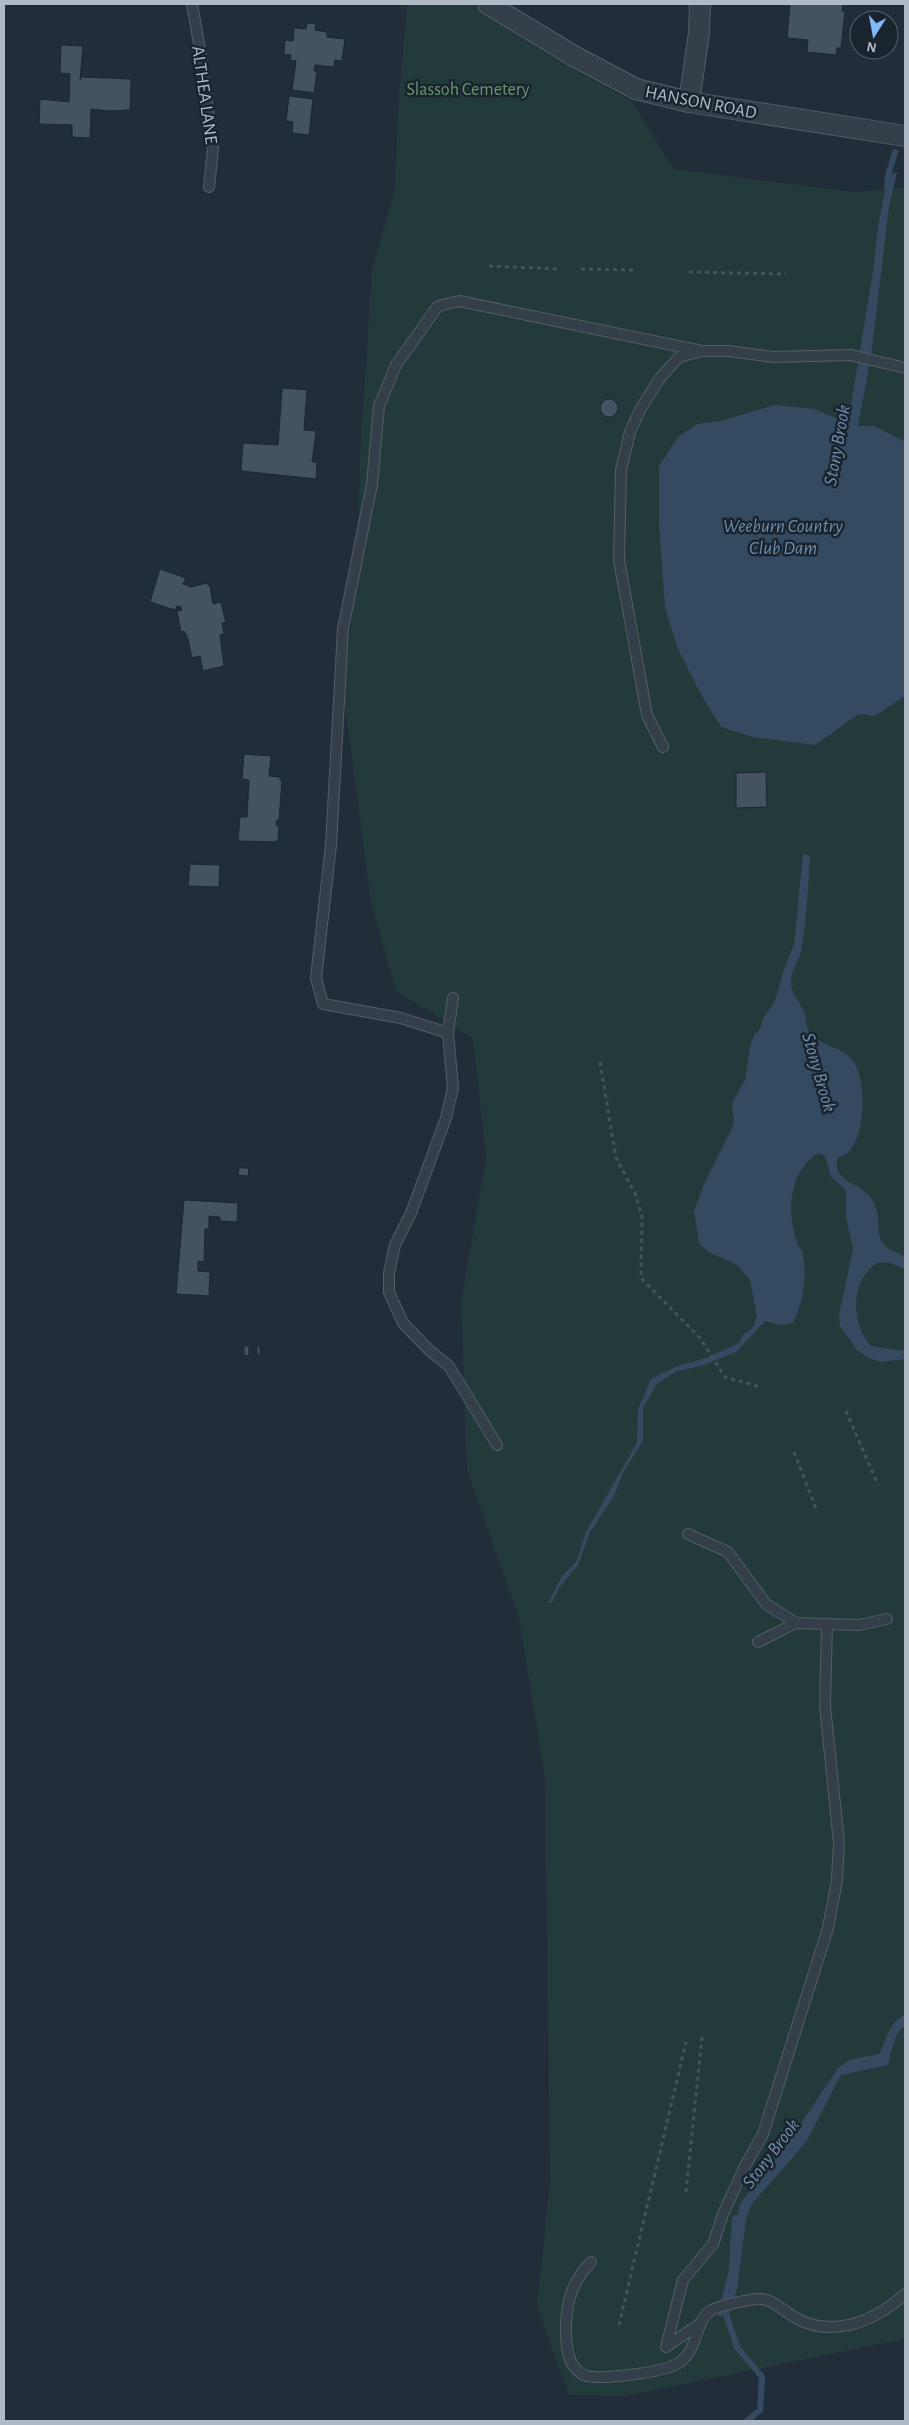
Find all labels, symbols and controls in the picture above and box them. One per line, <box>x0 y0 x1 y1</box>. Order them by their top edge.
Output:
north arrow <box>849 10 899 60</box>
text: N <box>866 39 878 55</box>
street label: ALTHEA LANE <box>188 45 220 146</box>
park label: Slassoh Cemetery <box>406 81 530 99</box>
street label: HANSON ROAD <box>644 83 758 123</box>
water label: Stony Brook <box>821 403 854 487</box>
water label: Weeburn Country Club Dam <box>723 517 843 558</box>
water label: Stony Brook <box>798 1031 839 1114</box>
water label: Stony Brook <box>739 2115 803 2192</box>

